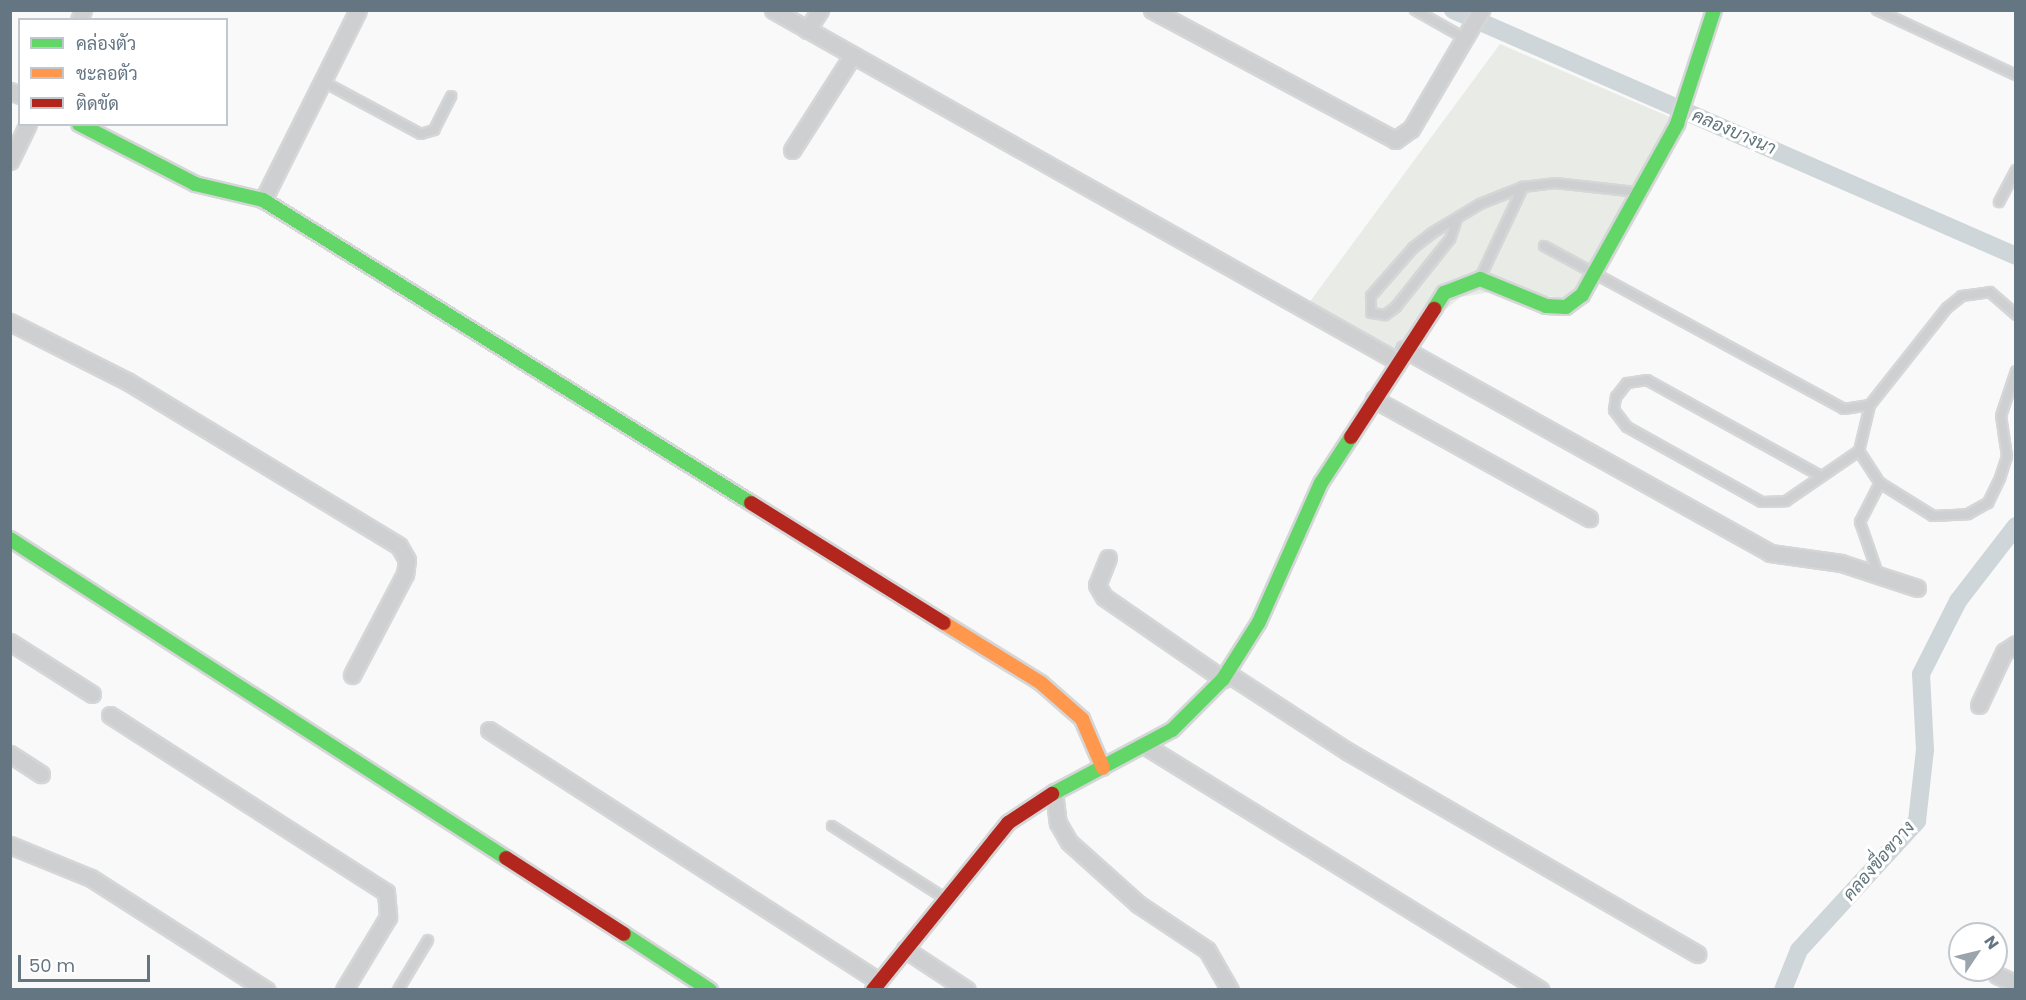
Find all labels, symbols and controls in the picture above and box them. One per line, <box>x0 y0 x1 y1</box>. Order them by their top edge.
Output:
legend <box>18 18 228 126</box>
text: คล่องตัว <box>76 31 136 56</box>
text: ชะลอตัว <box>76 61 138 86</box>
text: ติดขัด <box>76 91 119 116</box>
water label: คลองบางนา <box>1689 105 1779 159</box>
water label: คลองขื่อขวาง <box>1839 817 1919 905</box>
north arrow <box>1948 922 2008 982</box>
text: N <box>1979 931 2004 954</box>
scale bar <box>21 943 153 981</box>
text: 50 m <box>29 953 75 978</box>

